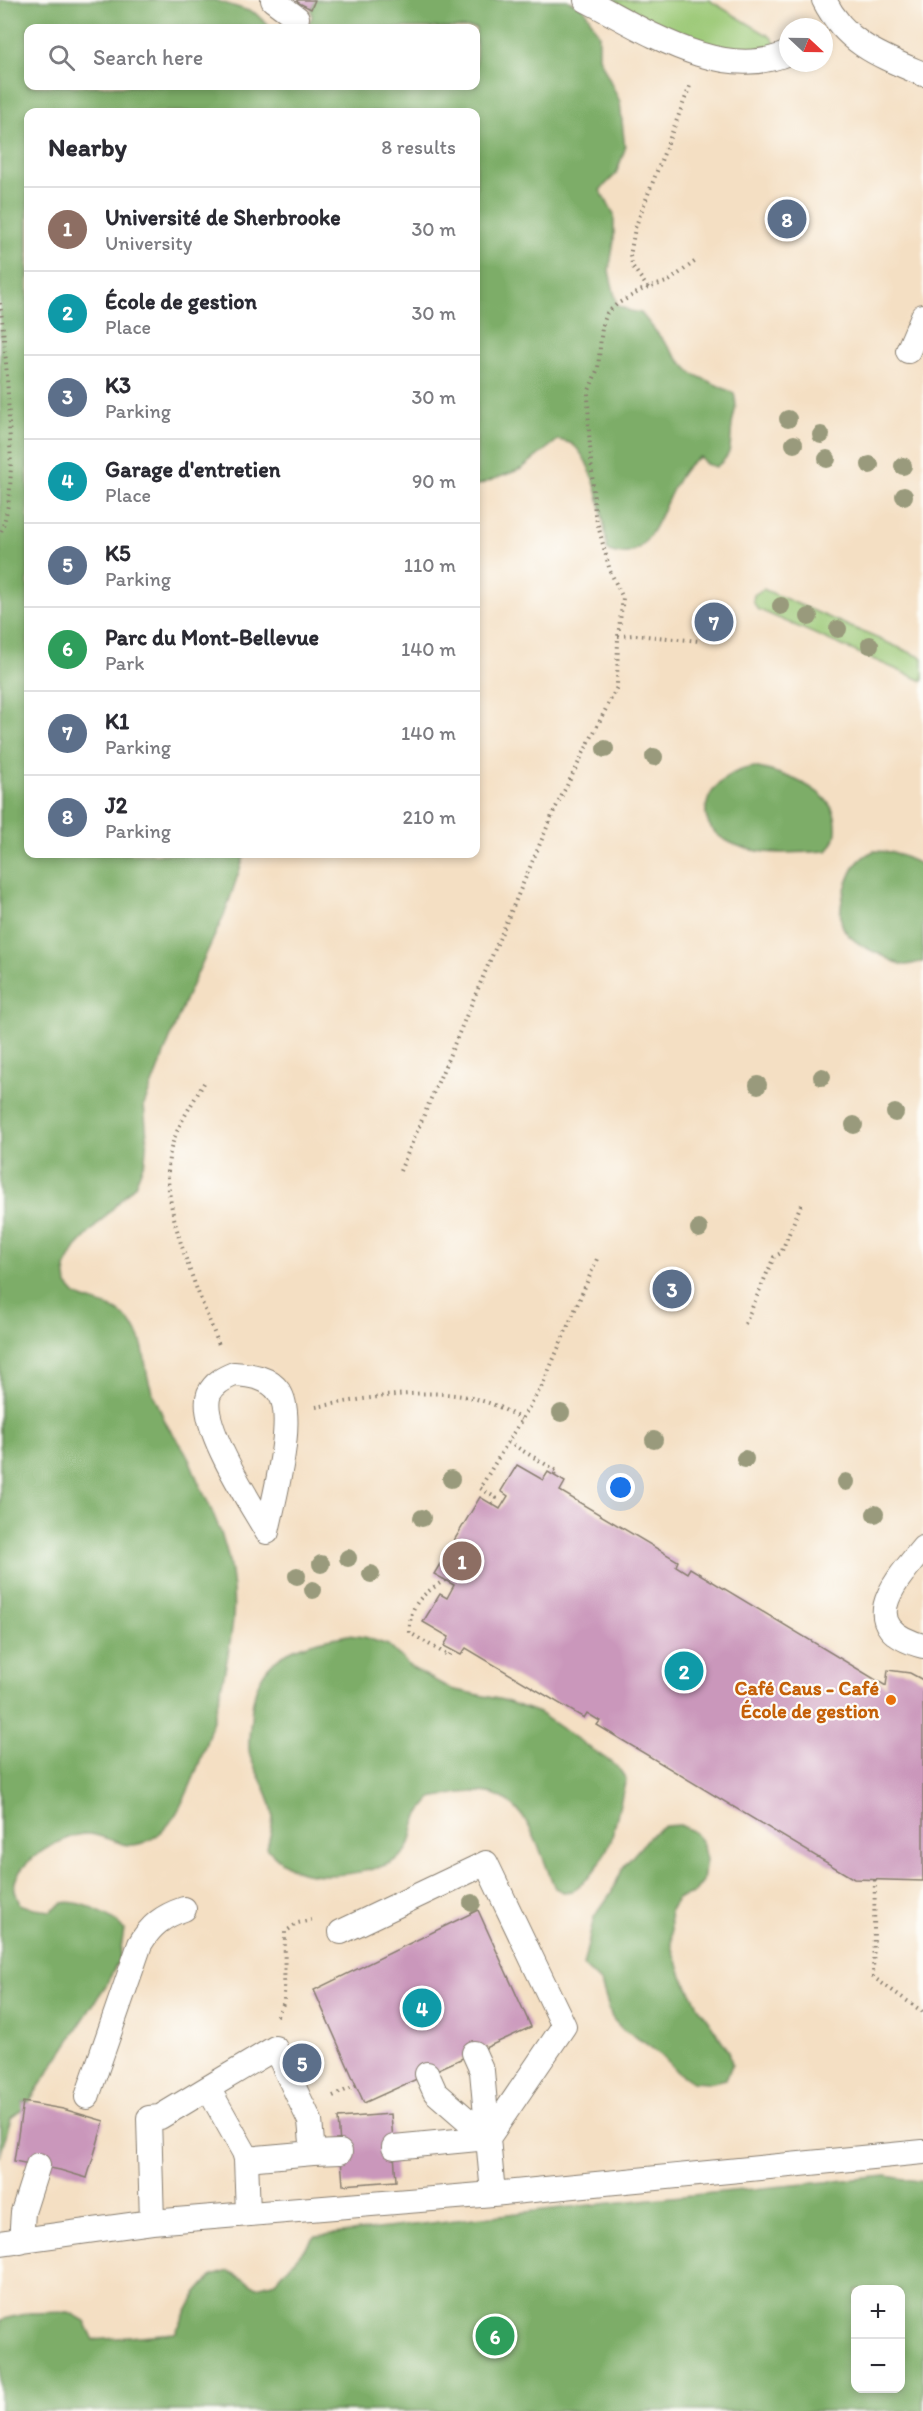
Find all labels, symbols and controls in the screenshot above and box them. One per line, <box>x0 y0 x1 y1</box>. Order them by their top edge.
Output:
north arrow <box>779 18 833 72</box>
search box <box>24 24 480 90</box>
icon: search <box>45 41 78 74</box>
text: Search here <box>93 44 203 71</box>
text: Nearby <box>48 131 127 163</box>
text: 8 results <box>381 135 456 159</box>
pin: 8 <box>768 196 806 242</box>
text: Université de Sherbrooke <box>105 204 341 231</box>
text: 1 <box>63 217 72 241</box>
text: 30 m <box>411 217 456 241</box>
text: University <box>105 231 192 255</box>
text: École de gestion <box>105 288 257 315</box>
text: 2 <box>62 301 73 325</box>
text: 30 m <box>411 301 456 325</box>
text: Place <box>105 315 151 339</box>
text: K3 <box>105 372 131 399</box>
text: 3 <box>62 385 73 409</box>
text: 30 m <box>411 385 456 409</box>
text: Parking <box>105 399 171 423</box>
text: Garage d'entretien <box>105 456 280 483</box>
text: 4 <box>61 469 74 493</box>
text: 90 m <box>412 469 456 493</box>
text: Place <box>105 483 151 507</box>
text: K5 <box>105 540 131 567</box>
text: 5 <box>62 553 73 577</box>
text: 110 m <box>404 553 456 577</box>
text: Parking <box>105 567 171 591</box>
pin: 7 <box>694 600 734 644</box>
text: Parc du Mont-Bellevue <box>105 624 319 651</box>
text: 6 <box>62 637 73 661</box>
text: 140 m <box>401 637 456 661</box>
text: Park <box>105 651 144 675</box>
text: K1 <box>105 708 129 735</box>
text: 7 <box>63 721 72 745</box>
text: 140 m <box>401 721 456 745</box>
text: Parking <box>105 735 171 759</box>
text: J2 <box>105 792 127 819</box>
text: 8 <box>62 805 73 829</box>
text: 210 m <box>403 805 456 829</box>
text: Parking <box>105 819 171 843</box>
pin: 3 <box>652 1266 692 1312</box>
your location <box>606 1473 635 1502</box>
pin: 1 <box>442 1538 482 1584</box>
pin: 2 <box>664 1648 704 1694</box>
place label: Café Caus - Café École de gestion <box>735 1676 880 1724</box>
marker: Café Caus - Café École de gestion <box>884 1693 898 1707</box>
pin: 4 <box>402 1986 442 2030</box>
pin: 5 <box>282 2040 322 2086</box>
map controls <box>851 2285 905 2393</box>
button: + <box>851 2285 905 2339</box>
pin: 6 <box>476 2314 514 2358</box>
button: − <box>851 2339 905 2393</box>

